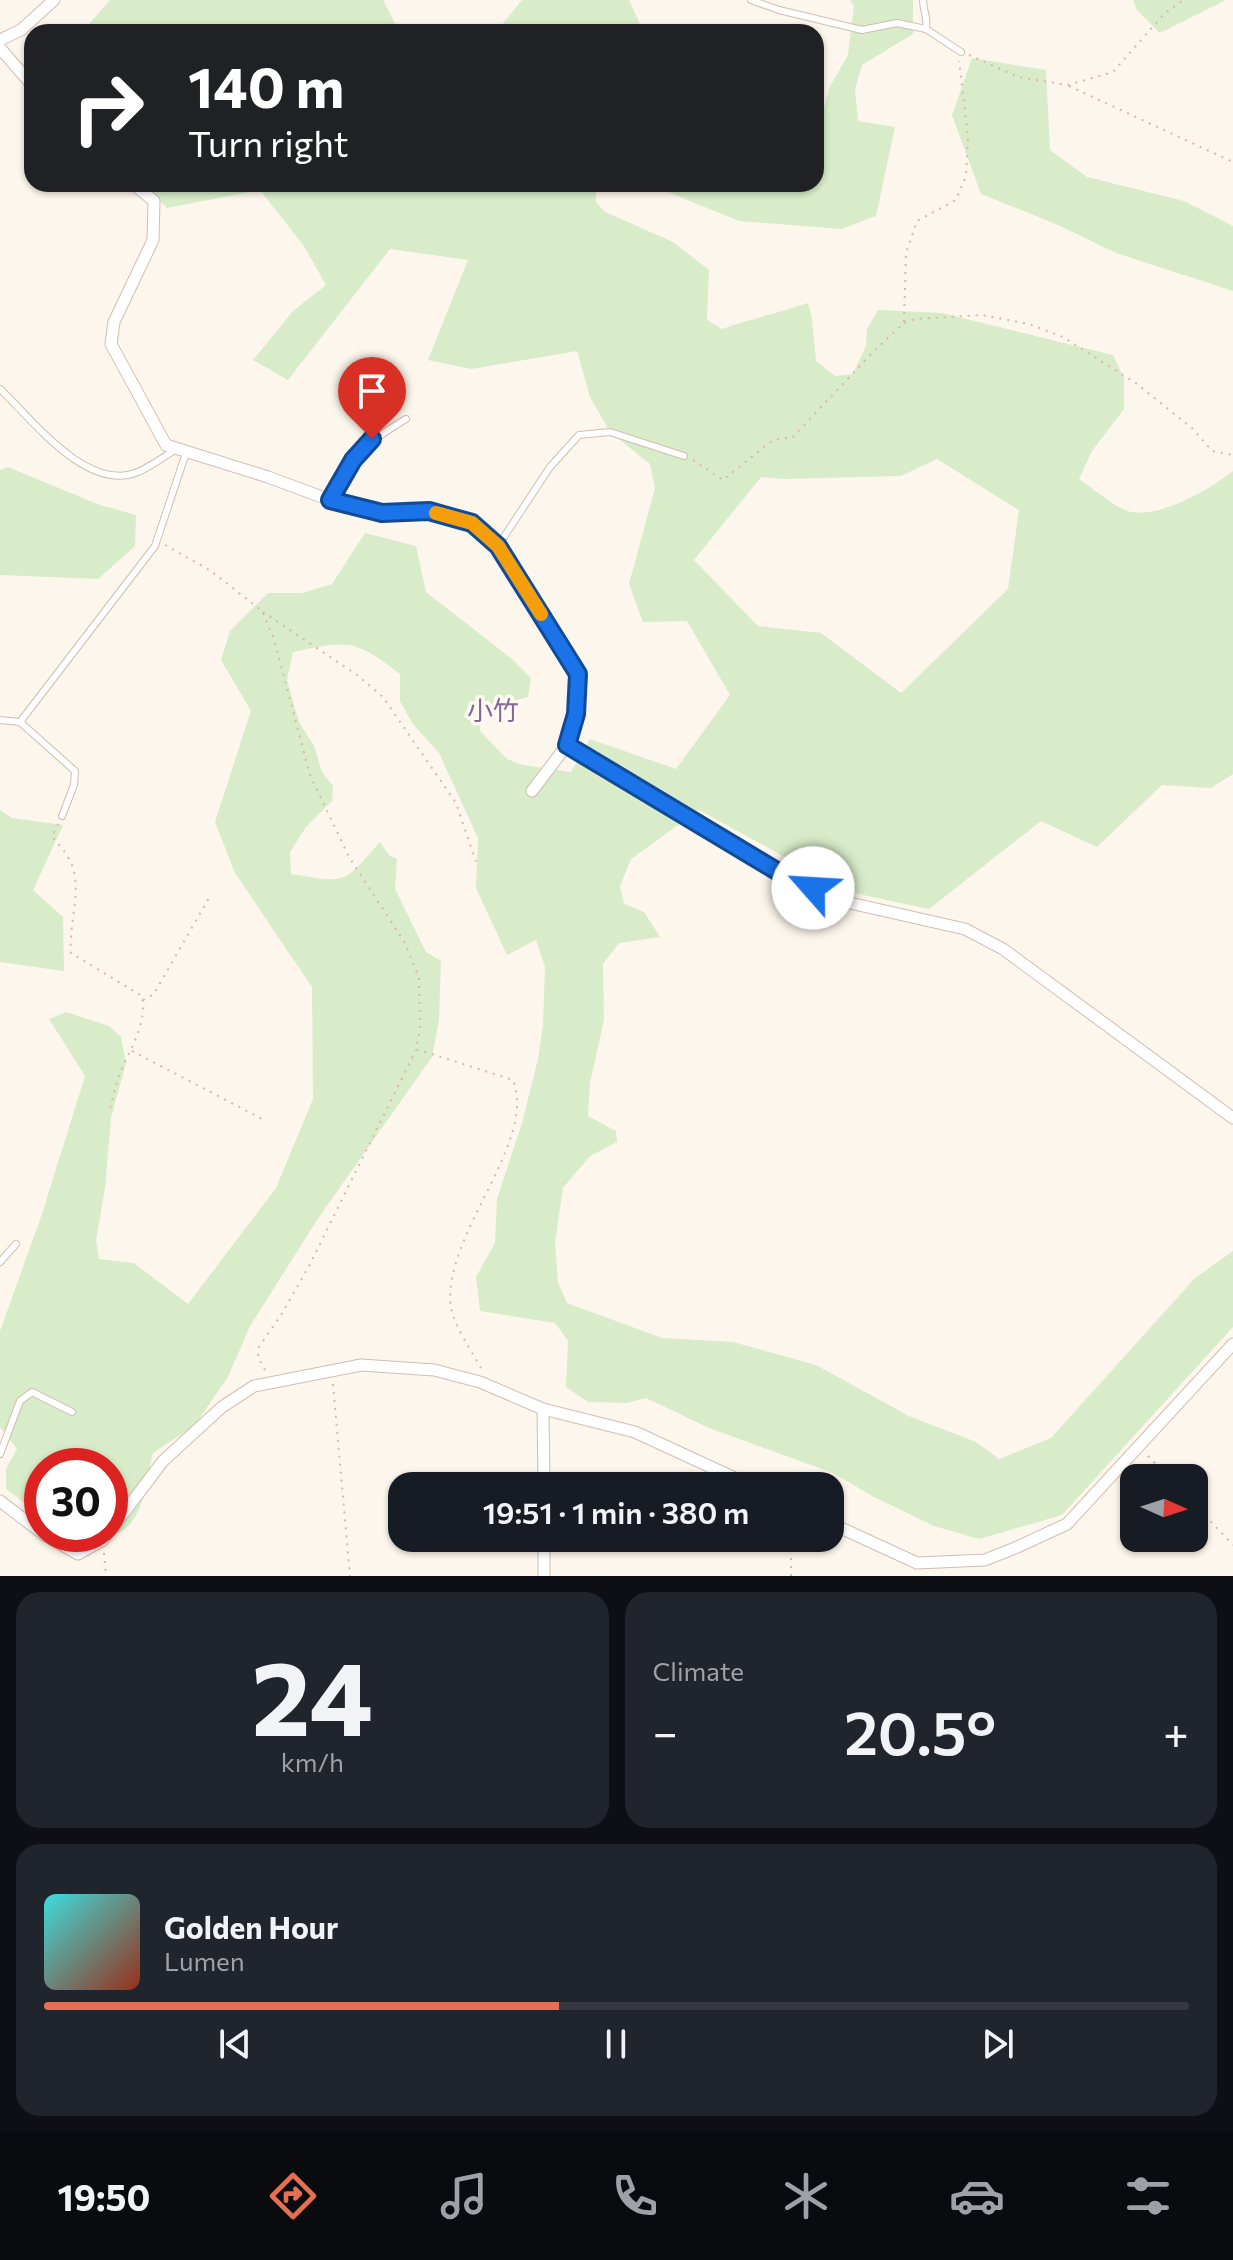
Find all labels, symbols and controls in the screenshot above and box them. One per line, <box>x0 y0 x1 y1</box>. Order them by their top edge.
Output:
text: 140 m <box>188 51 344 120</box>
icon: right <box>56 56 160 160</box>
text: Turn right <box>188 120 349 164</box>
pin <box>338 357 406 439</box>
icon: arrive <box>350 369 394 413</box>
district label: 小竹 <box>467 694 519 725</box>
position arrow <box>771 846 855 930</box>
speed limit sign: 30 <box>24 1448 128 1552</box>
north arrow <box>1120 1464 1208 1552</box>
map controls <box>1120 1464 1208 1552</box>
text: 19:51 · 1 min · 380 m <box>483 1493 749 1530</box>
text: 24 <box>251 1630 373 1757</box>
text: Climate <box>653 1655 744 1686</box>
text: 20.5° <box>844 1694 996 1767</box>
text: − <box>653 1704 678 1758</box>
text: + <box>1163 1704 1189 1758</box>
text: km/h <box>281 1746 344 1777</box>
text: Golden Hour <box>164 1908 338 1945</box>
text: Lumen <box>164 1945 245 1976</box>
icon: previous <box>213 2022 257 2066</box>
icon: pause <box>594 2022 638 2066</box>
icon: next <box>976 2022 1020 2066</box>
icon: directions <box>265 2168 321 2224</box>
icon: music <box>436 2168 492 2224</box>
icon: phone <box>607 2168 663 2224</box>
icon: climate <box>778 2168 834 2224</box>
icon: car <box>949 2168 1005 2224</box>
icon: filters <box>1120 2168 1176 2224</box>
text: 19:50 <box>57 2174 150 2218</box>

